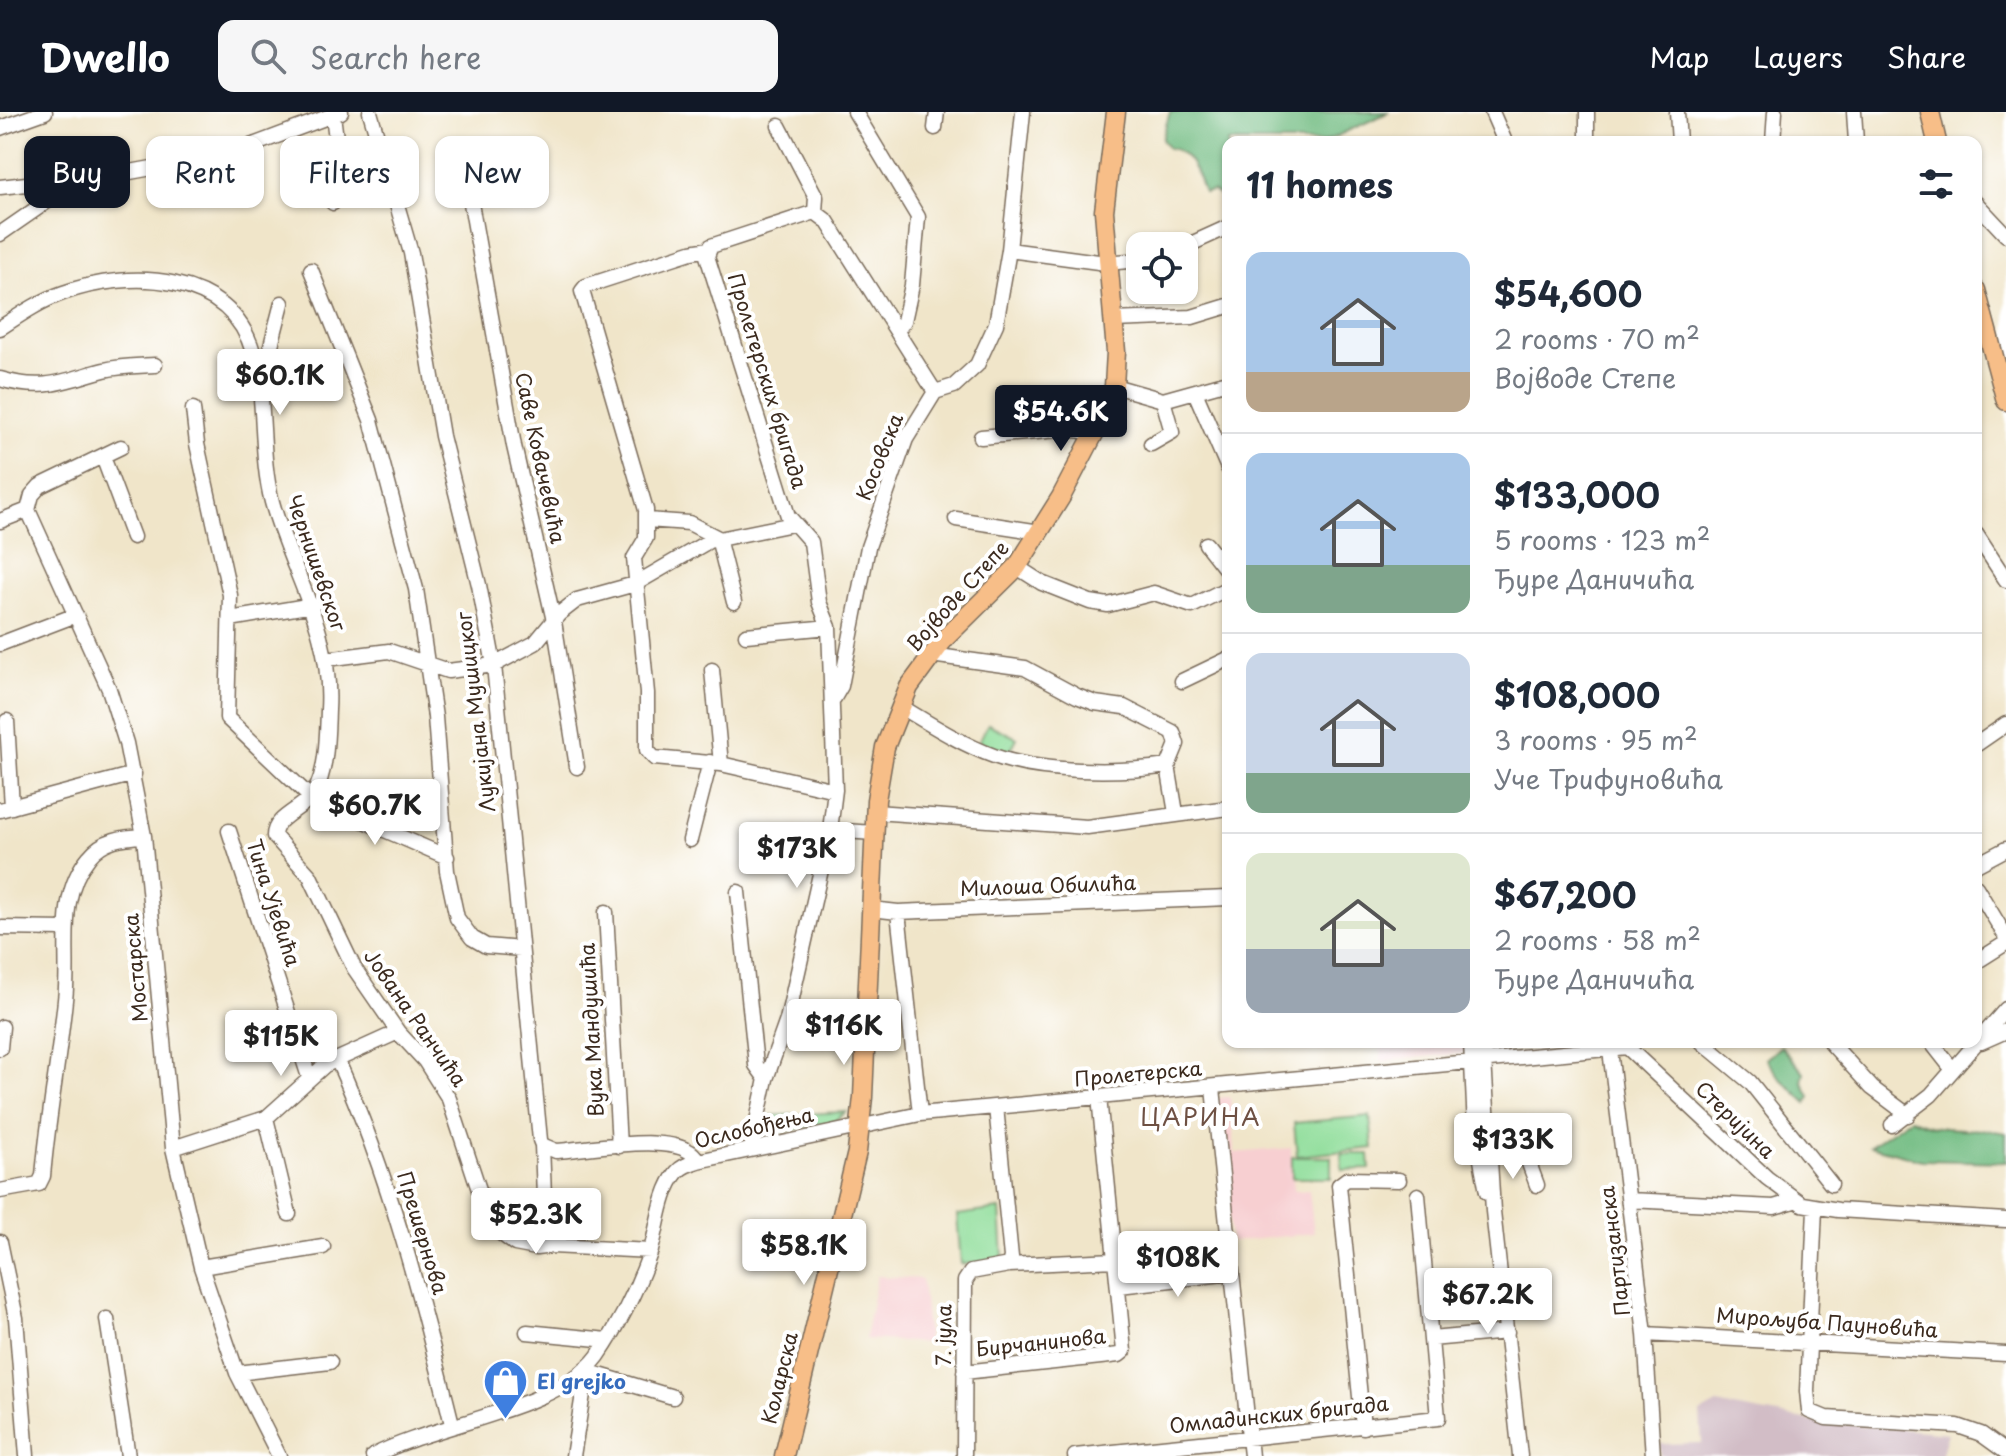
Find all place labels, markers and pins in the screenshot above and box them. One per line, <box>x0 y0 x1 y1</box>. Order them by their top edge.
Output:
pin: $60.1K <box>215 349 345 417</box>
pin: $54.6K <box>996 385 1126 453</box>
pin: $60.7K <box>310 779 440 847</box>
pin: $173K <box>741 822 853 890</box>
pin: $116K <box>788 999 900 1067</box>
pin: $115K <box>225 1010 337 1078</box>
pin: $133K <box>1457 1113 1569 1181</box>
pin: $52.3K <box>471 1188 601 1256</box>
pin: $58.1K <box>739 1219 869 1287</box>
pin: $108K <box>1122 1231 1234 1299</box>
pin: $67.2K <box>1423 1268 1553 1336</box>
shop icon: El grejko <box>482 1358 530 1421</box>
place label: El grejko <box>537 1366 626 1396</box>

